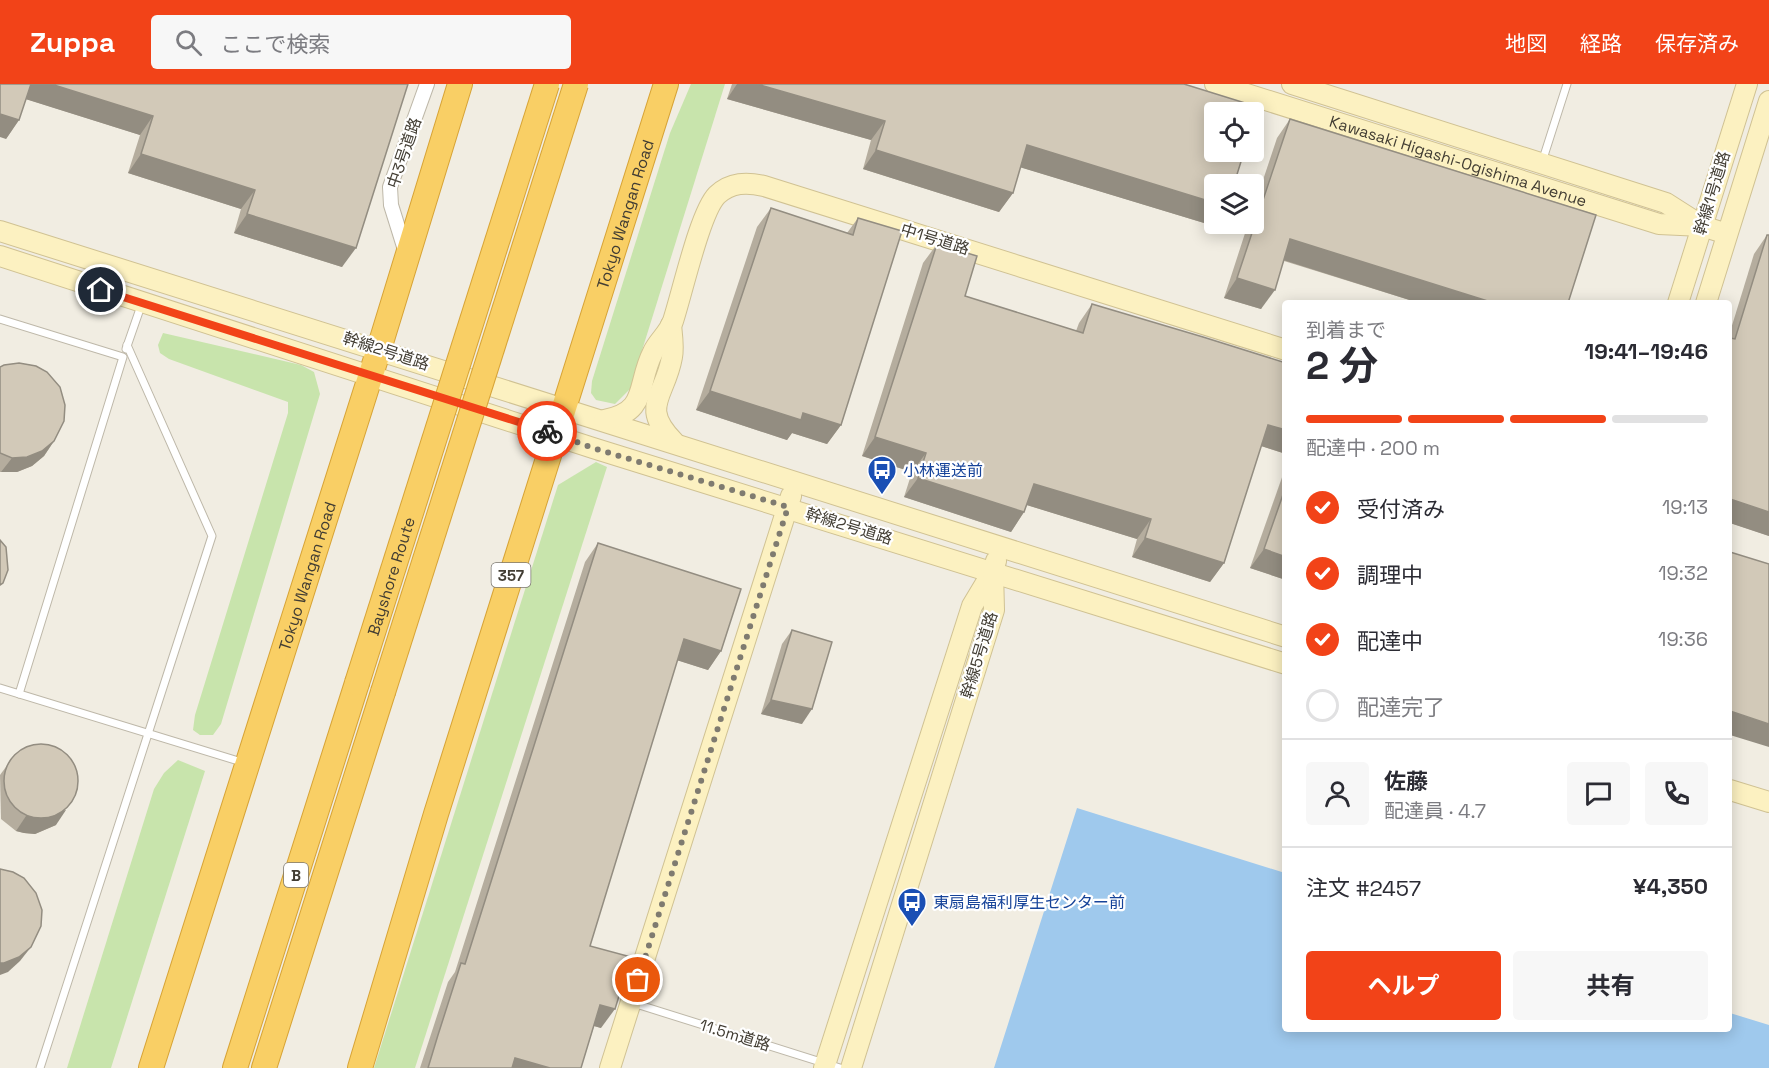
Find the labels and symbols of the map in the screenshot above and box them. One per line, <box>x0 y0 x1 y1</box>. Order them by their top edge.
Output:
street label: Kawasaki Higashi-Ogishima Avenue <box>1327 110 1589 211</box>
street label: 中3号道路 <box>382 115 426 191</box>
street label: Tokyo Wangan Road <box>592 137 658 292</box>
street label: 幹線1号道路 <box>1689 148 1735 238</box>
street label: 中1号道路 <box>898 219 972 259</box>
pin <box>75 264 126 315</box>
street label: 幹線2号道路 <box>340 327 432 375</box>
courier <box>517 401 577 461</box>
bus stop icon: 小林運送前 <box>866 454 898 496</box>
place label: 小林運送前 <box>903 460 983 481</box>
street label: Tokyo Wangan Road <box>273 499 340 653</box>
street label: 幹線2号道路 <box>803 503 895 549</box>
street label: Bayshore Route <box>362 514 420 638</box>
road number: 357 <box>492 563 530 587</box>
street label: 幹線5号道路 <box>956 609 1002 701</box>
road number: B <box>284 863 308 887</box>
bus stop icon: 東扇島福利厚生センター前 <box>896 886 928 928</box>
place label: 東扇島福利厚生センター前 <box>933 892 1125 913</box>
pin <box>612 954 663 1005</box>
street label: 11.5m道路 <box>697 1014 773 1056</box>

